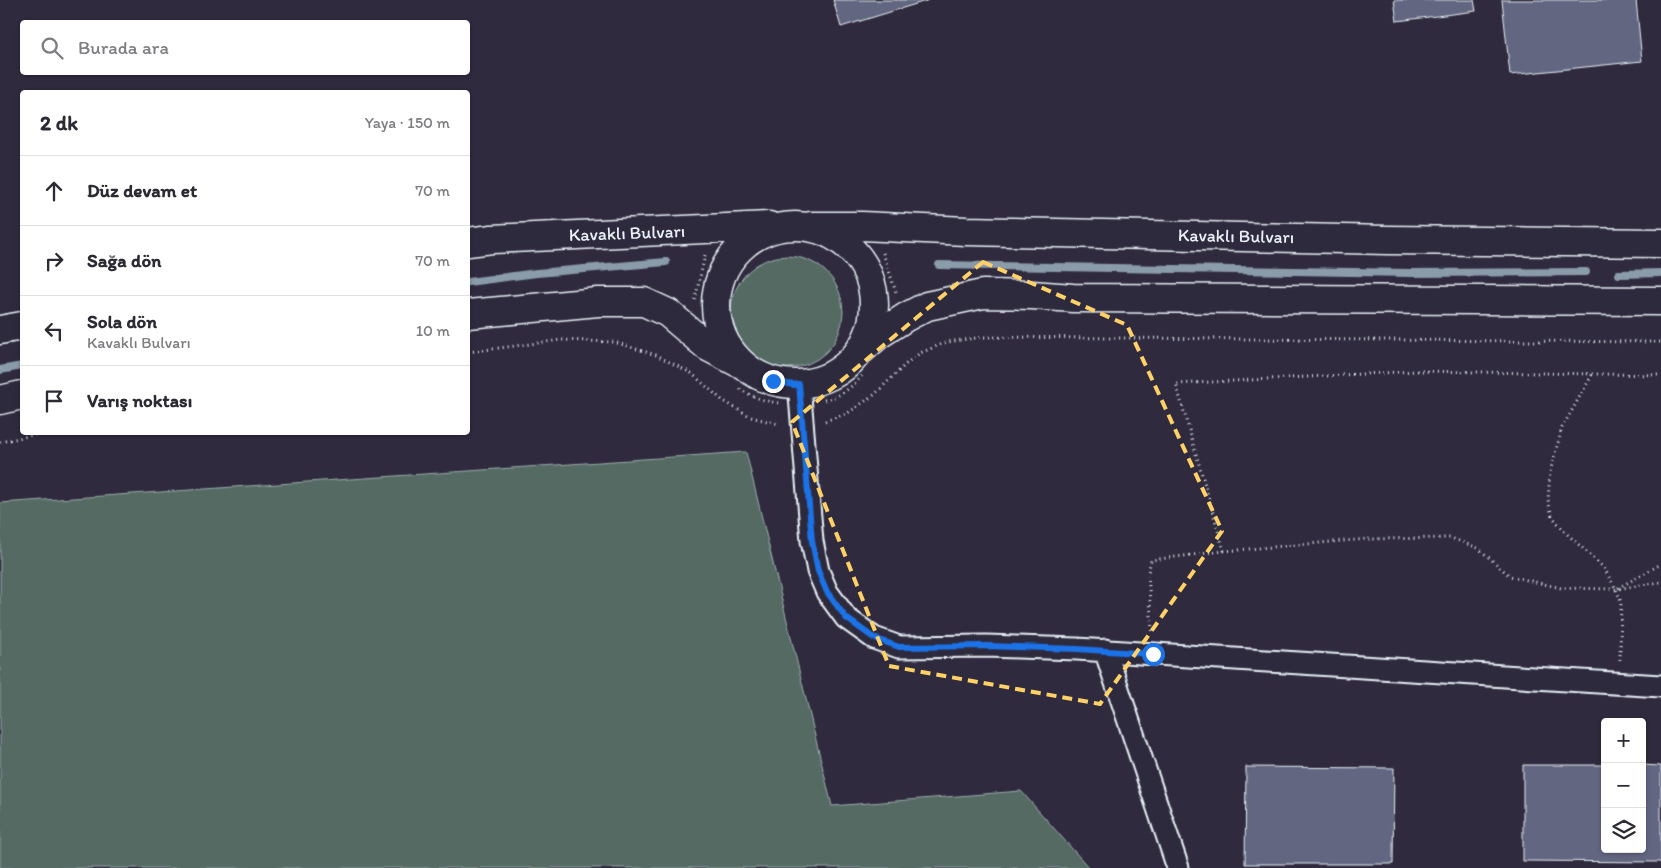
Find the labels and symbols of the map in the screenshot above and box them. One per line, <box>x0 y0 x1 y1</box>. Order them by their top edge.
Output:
street label: Kavaklı Bulvarı <box>568 220 686 246</box>
street label: Kavaklı Bulvarı <box>1178 224 1294 248</box>
route end <box>762 370 785 393</box>
route start <box>1142 643 1165 666</box>

